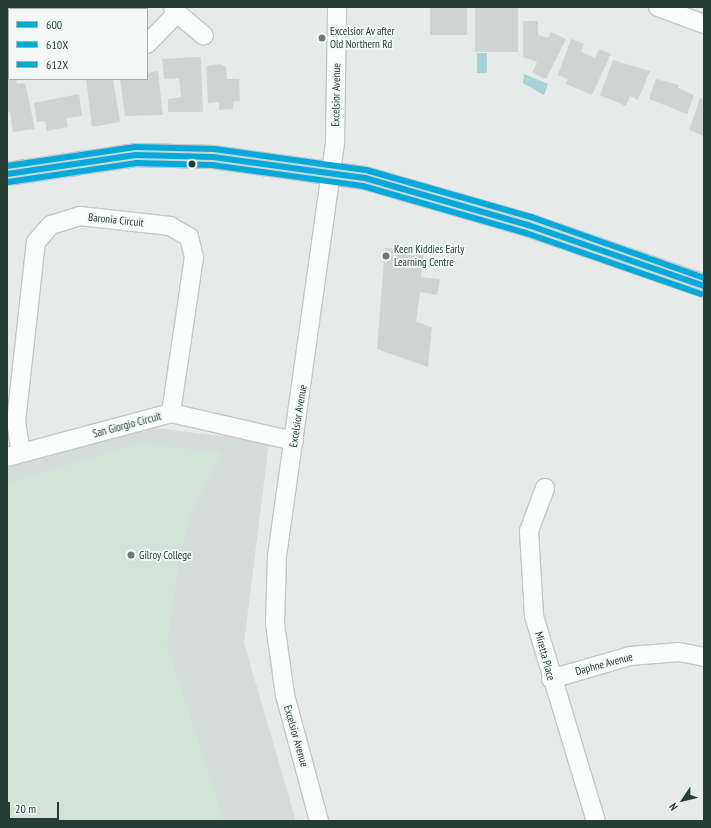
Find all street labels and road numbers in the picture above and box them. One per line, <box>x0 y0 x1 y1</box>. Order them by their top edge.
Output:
street label: Excelsior Avenue <box>329 63 343 127</box>
street label: Baronia Circuit <box>88 211 144 229</box>
street label: Excelsior Avenue <box>286 383 310 449</box>
street label: San Giorgio Circuit <box>91 409 163 441</box>
street label: Miretta Place <box>532 630 558 682</box>
street label: Daphne Avenue <box>574 650 634 678</box>
street label: Excelsior Avenue <box>281 703 311 769</box>

